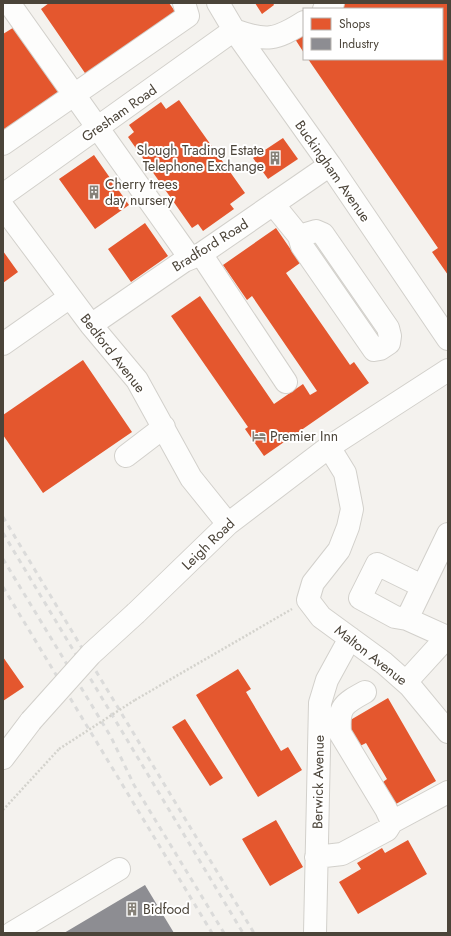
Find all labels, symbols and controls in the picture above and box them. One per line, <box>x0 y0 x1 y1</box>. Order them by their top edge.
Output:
legend <box>303 8 443 60</box>
text: Shops <box>339 15 370 33</box>
text: Industry <box>339 35 380 53</box>
street label: Gresham Road <box>77 80 161 146</box>
street label: Buckingham Avenue <box>290 116 376 226</box>
place label: Slough Trading Estate Telephone Exchange <box>137 140 264 176</box>
building icon: Slough Trading Estate Telephone Exchange <box>267 150 283 166</box>
place label: Cherry trees day nursery <box>105 174 178 210</box>
building icon: Cherry trees day nursery <box>86 184 102 200</box>
street label: Bradford Road <box>168 214 252 276</box>
street label: Bedford Avenue <box>76 309 150 397</box>
place label: Premier Inn <box>270 426 338 446</box>
hotel icon: Premier Inn <box>251 428 267 444</box>
street label: Leigh Road <box>177 514 239 574</box>
street label: Malton Avenue <box>330 620 412 690</box>
street label: Berwick Avenue <box>307 735 329 829</box>
place label: Bidfood <box>143 899 190 919</box>
building icon: Bidfood <box>124 901 140 917</box>

